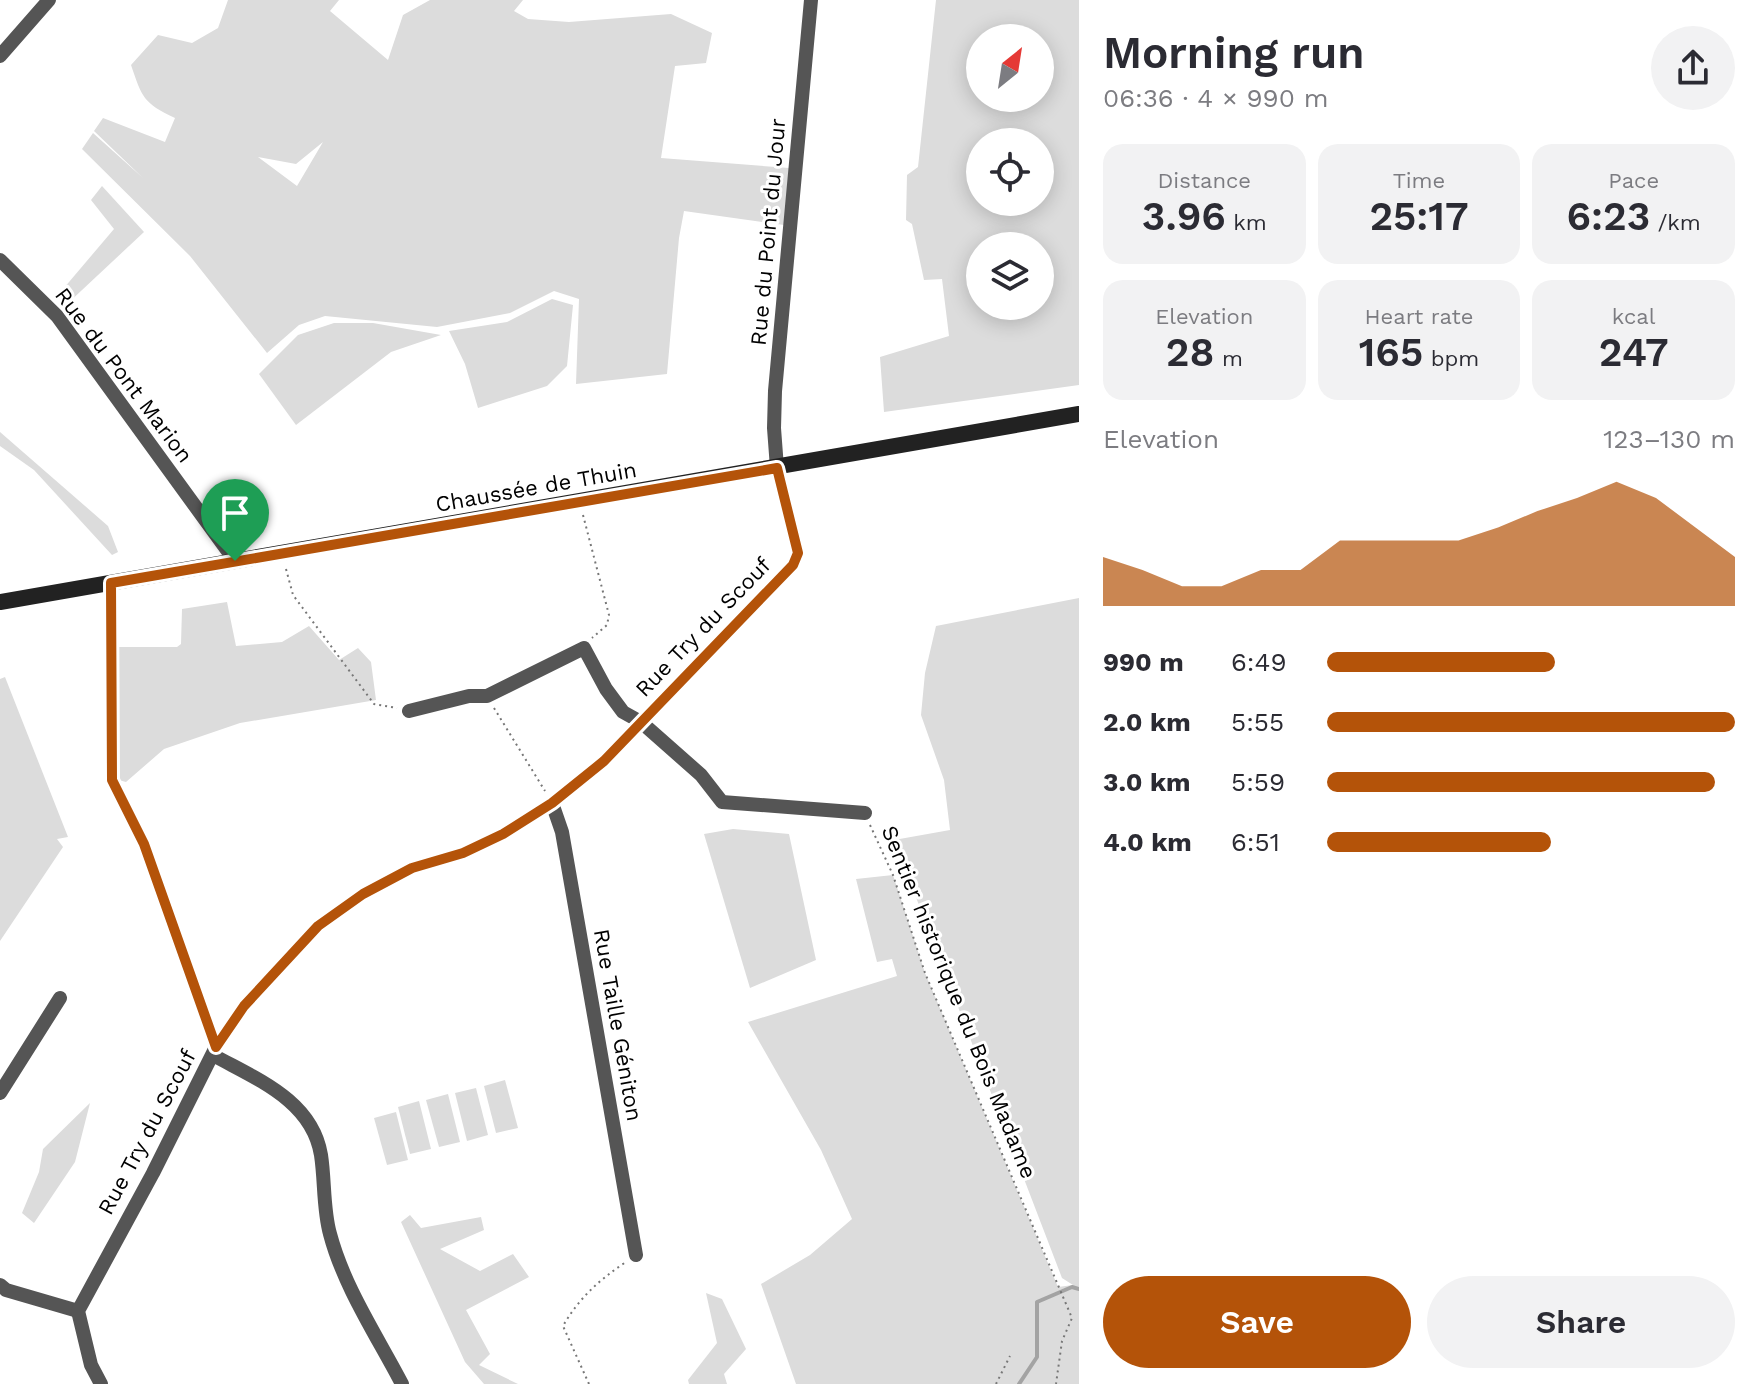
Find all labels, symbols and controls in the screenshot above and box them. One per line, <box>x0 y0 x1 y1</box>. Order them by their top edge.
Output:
north arrow <box>966 24 1054 112</box>
map controls <box>966 24 1054 320</box>
button: share <box>1651 26 1735 110</box>
text: Morning run <box>1103 27 1364 79</box>
text: 06:36 · 4 × 990 m <box>1103 83 1328 113</box>
street label: Rue du Point du Jour <box>746 117 790 347</box>
button: locate <box>966 128 1054 216</box>
text: Distance <box>1158 168 1251 193</box>
text: Time <box>1393 168 1445 193</box>
text: Pace <box>1608 168 1659 193</box>
text: 3.96 <box>1142 193 1226 240</box>
text: 25:17 <box>1369 193 1469 240</box>
text: 6:23 <box>1567 193 1650 240</box>
text: km <box>1226 210 1267 235</box>
text: /km <box>1650 210 1701 235</box>
button: layers <box>966 232 1054 320</box>
street label: Rue du Pont Marion <box>50 283 198 467</box>
text: Elevation <box>1155 304 1253 329</box>
text: Heart rate <box>1365 304 1473 329</box>
text: kcal <box>1612 304 1655 329</box>
text: 28 <box>1166 329 1214 376</box>
text: 165 <box>1359 329 1423 376</box>
text: 247 <box>1599 329 1669 376</box>
text: m <box>1214 346 1243 371</box>
text: bpm <box>1423 346 1479 371</box>
text: Elevation <box>1103 424 1219 454</box>
text: 123–130 m <box>1603 424 1735 454</box>
street label: Chaussée de Thuin <box>434 457 638 517</box>
pin <box>201 479 269 561</box>
icon: arrive <box>213 491 257 535</box>
street label: Rue Try du Scouf <box>630 552 776 702</box>
text: 990 m <box>1103 647 1184 677</box>
text: 6:49 <box>1231 647 1286 677</box>
text: 2.0 km <box>1103 707 1191 737</box>
text: 5:55 <box>1231 707 1284 737</box>
text: 3.0 km <box>1103 767 1191 797</box>
text: 5:59 <box>1231 767 1285 797</box>
street label: Sentier historique du Bois Madame <box>877 822 1041 1182</box>
text: 4.0 km <box>1103 827 1192 857</box>
text: 6:51 <box>1231 827 1280 857</box>
street label: Rue Taille Géniton <box>589 927 647 1123</box>
street label: Rue Try du Scouf <box>93 1045 201 1219</box>
button: Save <box>1103 1276 1411 1368</box>
button: Share <box>1427 1276 1735 1368</box>

